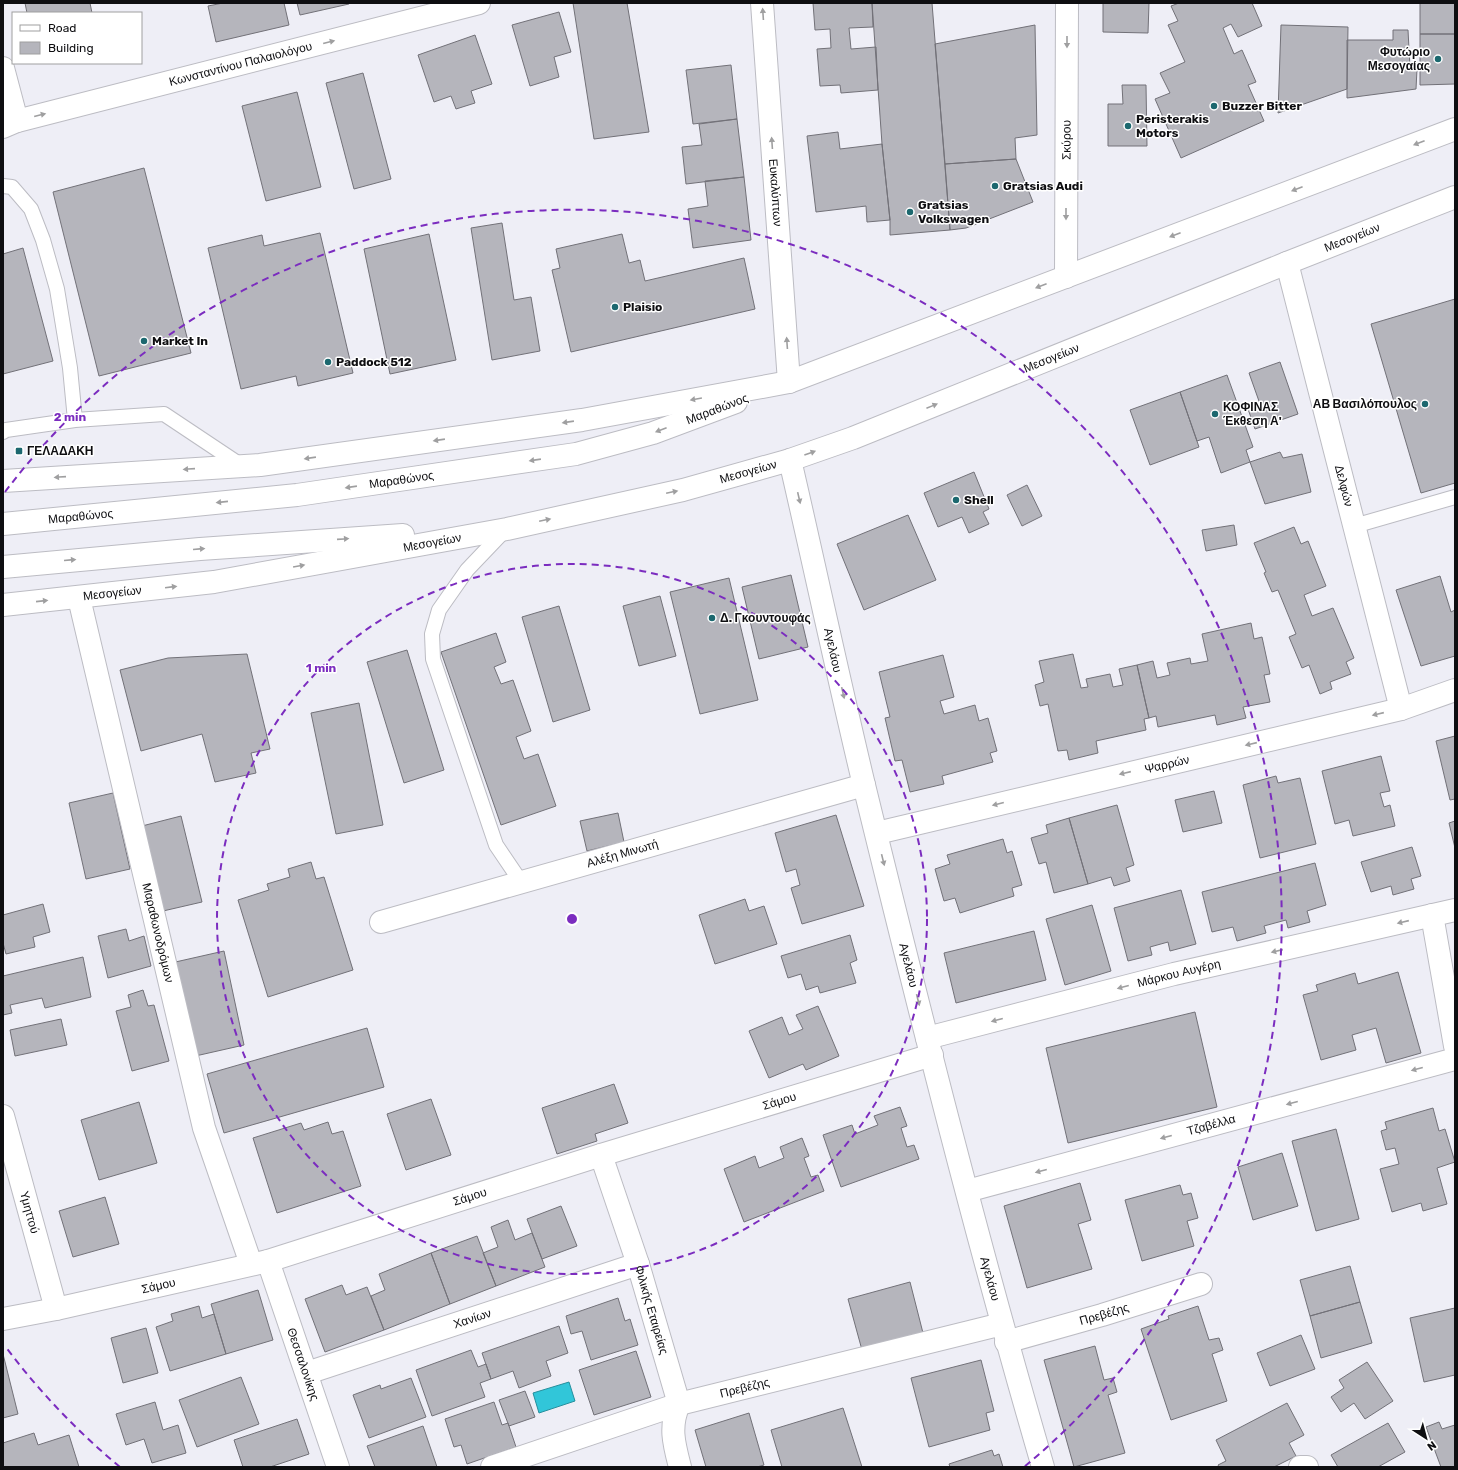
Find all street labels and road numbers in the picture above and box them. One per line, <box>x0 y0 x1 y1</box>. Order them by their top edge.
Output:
street label: Κωνσταντίνου Παλαιολόγου <box>168 39 314 89</box>
street label: Σκύρου <box>1059 120 1074 160</box>
street label: Ευκαλύπτων <box>766 158 785 227</box>
street label: Μεσογείων <box>1322 220 1382 255</box>
street label: Μεσογείων <box>1021 341 1081 376</box>
street label: Μαραθώνος <box>684 391 750 427</box>
street label: Μεσογείων <box>718 457 778 486</box>
street label: Δελφών <box>1332 464 1356 508</box>
street label: Μαραθώνος <box>368 468 435 491</box>
street label: Μαραθώνος <box>47 506 114 527</box>
street label: Μεσογείων <box>402 530 462 555</box>
street label: Μεσογείων <box>82 583 142 603</box>
street label: Αγελάου <box>821 627 845 674</box>
street label: Ψαρρών <box>1143 752 1191 776</box>
street label: Αλέξη Μινωτή <box>585 837 660 870</box>
street label: Μαραθωνοδρόμων <box>139 882 176 984</box>
street label: Αγελάου <box>896 942 921 989</box>
street label: Μάρκου Αυγέρη <box>1136 957 1222 990</box>
street label: Σάμου <box>761 1089 798 1113</box>
street label: Τζαβέλλα <box>1185 1112 1237 1138</box>
street label: Σάμου <box>451 1185 488 1209</box>
street label: Υμηττού <box>17 1190 42 1235</box>
street label: Αγελάου <box>977 1255 1003 1302</box>
street label: Φιλικής Εταιρείας <box>632 1264 671 1356</box>
street label: Σάμου <box>140 1275 177 1296</box>
street label: Πρεβέζης <box>1078 1300 1131 1328</box>
street label: Χανίων <box>452 1306 493 1331</box>
street label: Θεσσαλονίκης <box>284 1326 322 1403</box>
street label: Πρεβέζης <box>718 1375 771 1401</box>

